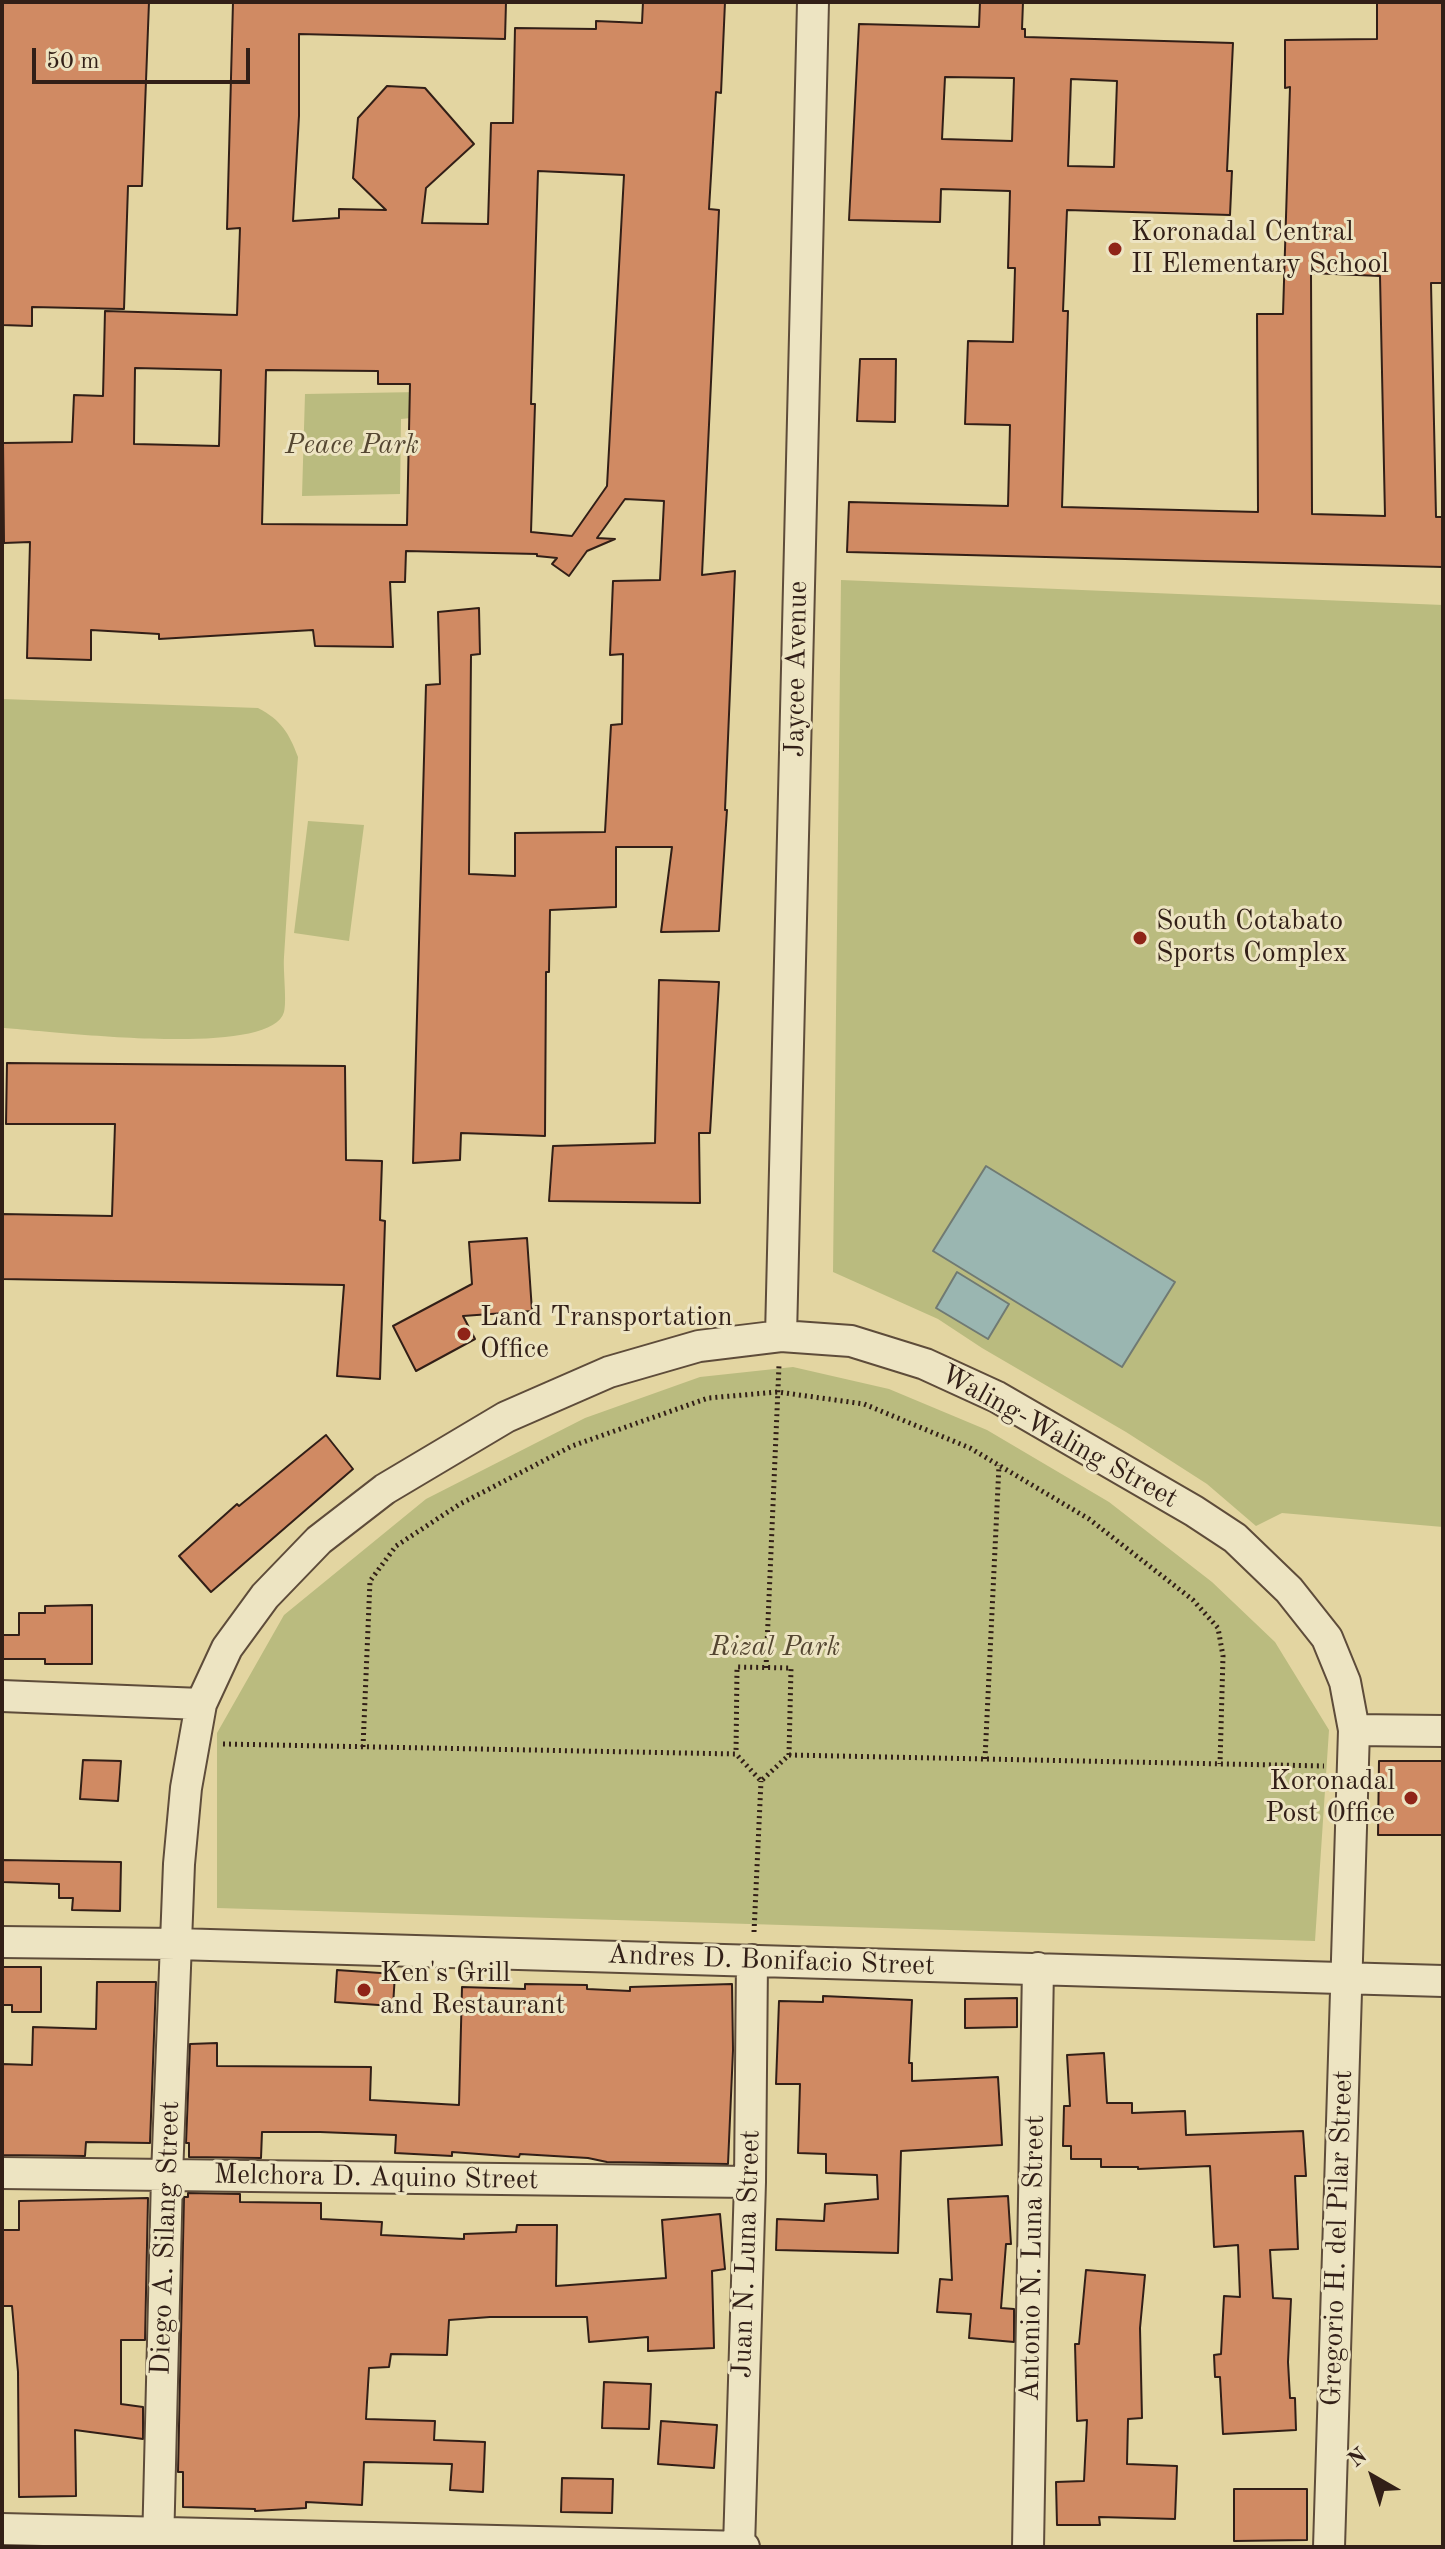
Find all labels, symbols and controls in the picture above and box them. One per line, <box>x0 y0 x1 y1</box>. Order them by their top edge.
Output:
scale bar <box>36 32 254 82</box>
text: 50 m <box>46 50 100 74</box>
place label: Koronadal Central II Elementary School <box>1131 216 1389 282</box>
marker: Koronadal Central II Elementary School <box>1106 240 1124 258</box>
park label: Peace Park <box>285 429 419 463</box>
street label: Jaycee Avenue <box>779 580 815 758</box>
place label: South Cotabato Sports Complex <box>1156 905 1347 971</box>
marker: South Cotabato Sports Complex <box>1131 929 1149 947</box>
place label: Land Transportation Office <box>480 1301 733 1367</box>
marker: Land Transportation Office <box>455 1325 473 1343</box>
street label: Waling-Waling Street <box>934 1358 1184 1516</box>
park label: Rizal Park <box>710 1631 840 1665</box>
place label: Koronadal Post Office <box>1265 1765 1395 1831</box>
marker: Koronadal Post Office <box>1402 1789 1420 1807</box>
street label: Andres D. Bonifacio Street <box>607 1938 935 1984</box>
place label: Ken's Grill and Restaurant <box>380 1957 565 2023</box>
marker: Ken's Grill and Restaurant <box>355 1981 373 1999</box>
street label: Gregorio H. del Pilar Street <box>1315 2069 1361 2407</box>
street label: Diego A. Silang Street <box>144 2100 188 2376</box>
street label: Antonio N. Luna Street <box>1014 2114 1052 2402</box>
street label: Juan N. Luna Street <box>726 2129 768 2379</box>
street label: Melchora D. Aquino Street <box>213 2158 539 2198</box>
north arrow <box>1333 2437 1413 2517</box>
text: N <box>1344 2445 1371 2472</box>

